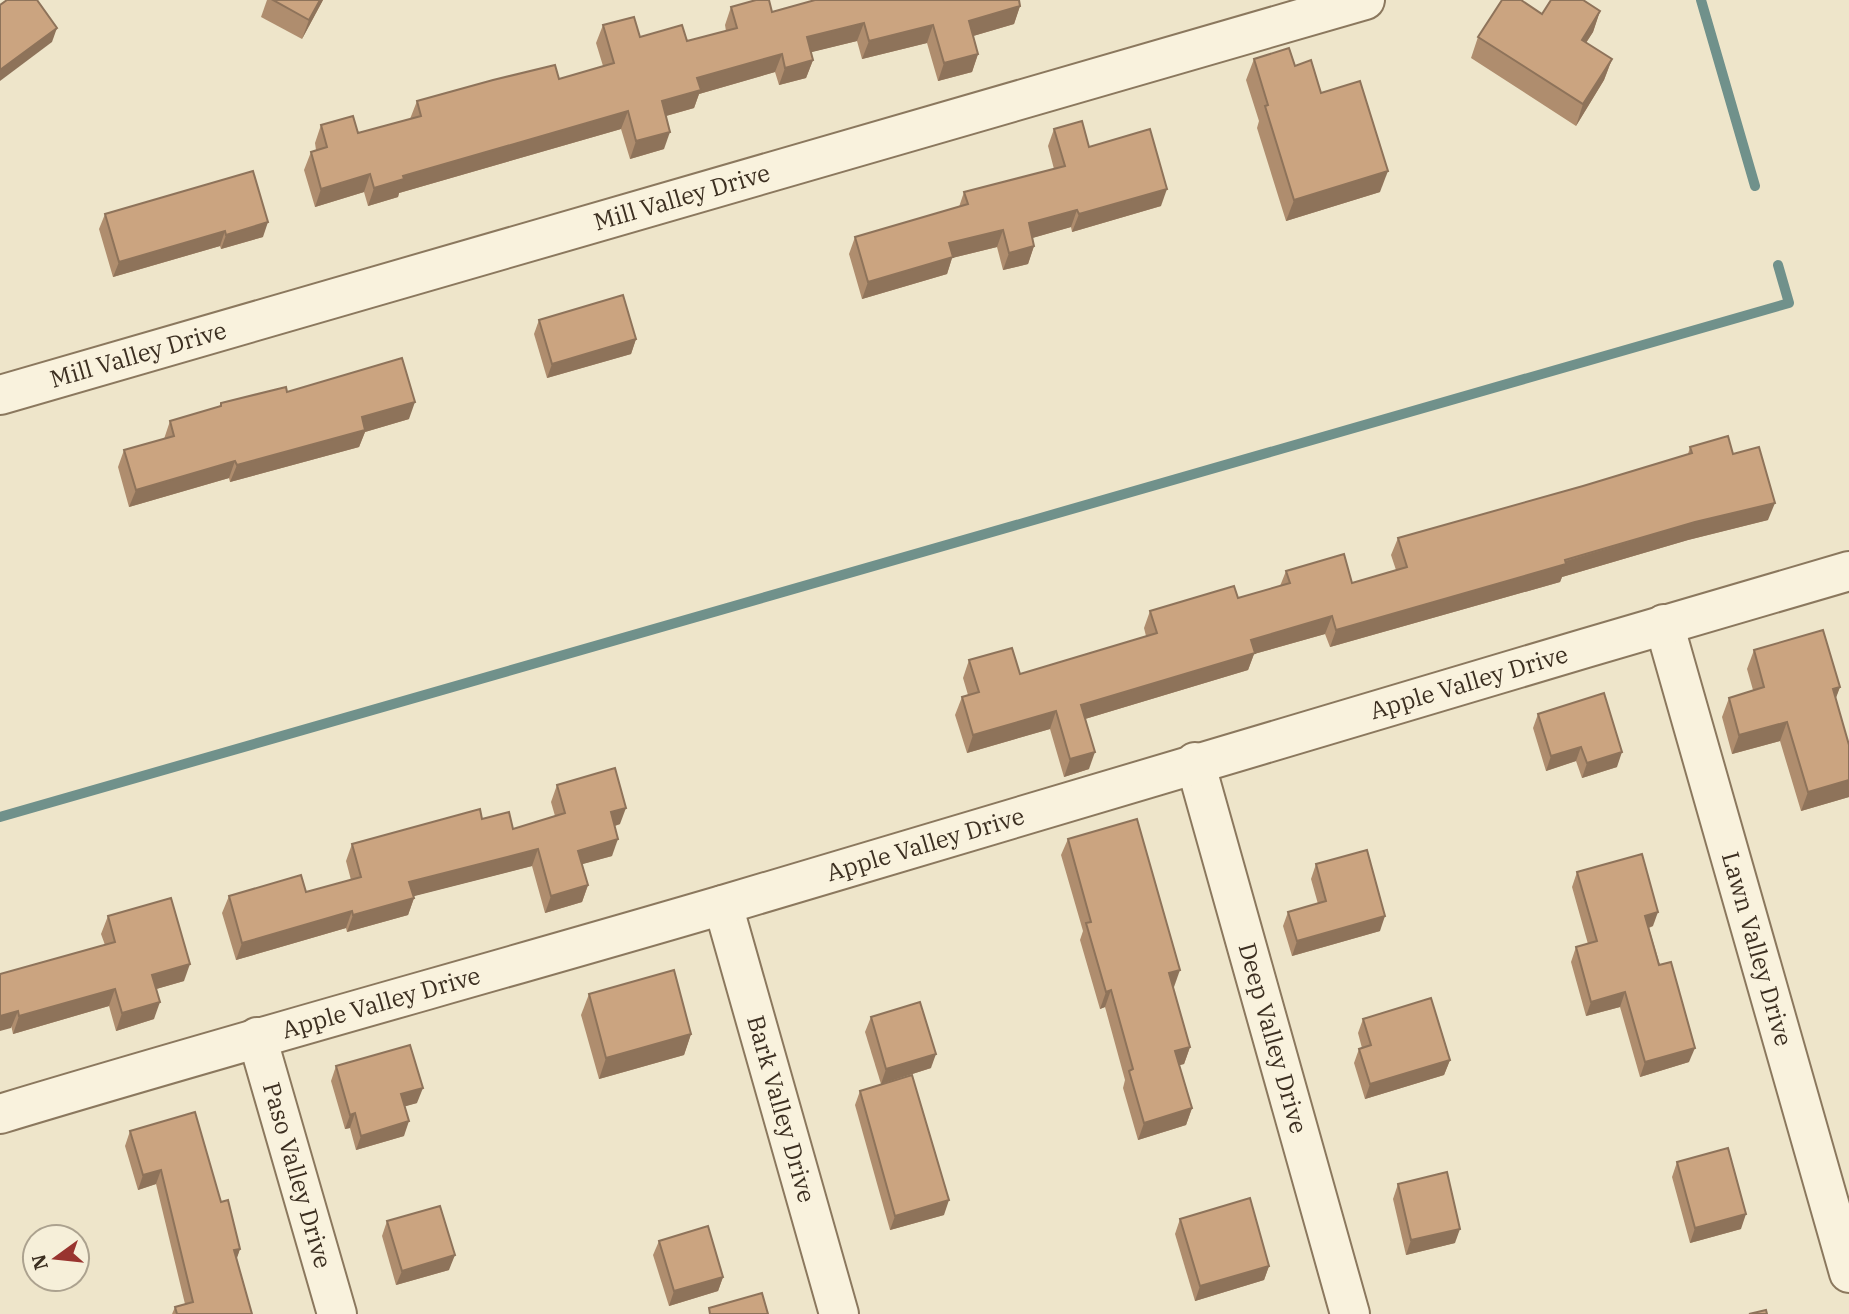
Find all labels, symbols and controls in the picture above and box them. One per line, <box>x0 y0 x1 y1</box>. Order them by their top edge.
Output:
street label: Mill Valley Drive <box>590 156 774 237</box>
street label: Mill Valley Drive <box>46 313 230 395</box>
street label: Apple Valley Drive <box>1366 637 1572 726</box>
street label: Apple Valley Drive <box>822 799 1028 888</box>
street label: Lawn Valley Drive <box>1715 848 1800 1050</box>
street label: Deep Valley Drive <box>1232 939 1316 1137</box>
street label: Apple Valley Drive <box>278 959 484 1046</box>
street label: Bark Valley Drive <box>740 1011 824 1206</box>
street label: Paso Valley Drive <box>256 1078 340 1272</box>
north arrow <box>21 1223 91 1293</box>
text: N <box>26 1252 53 1273</box>

